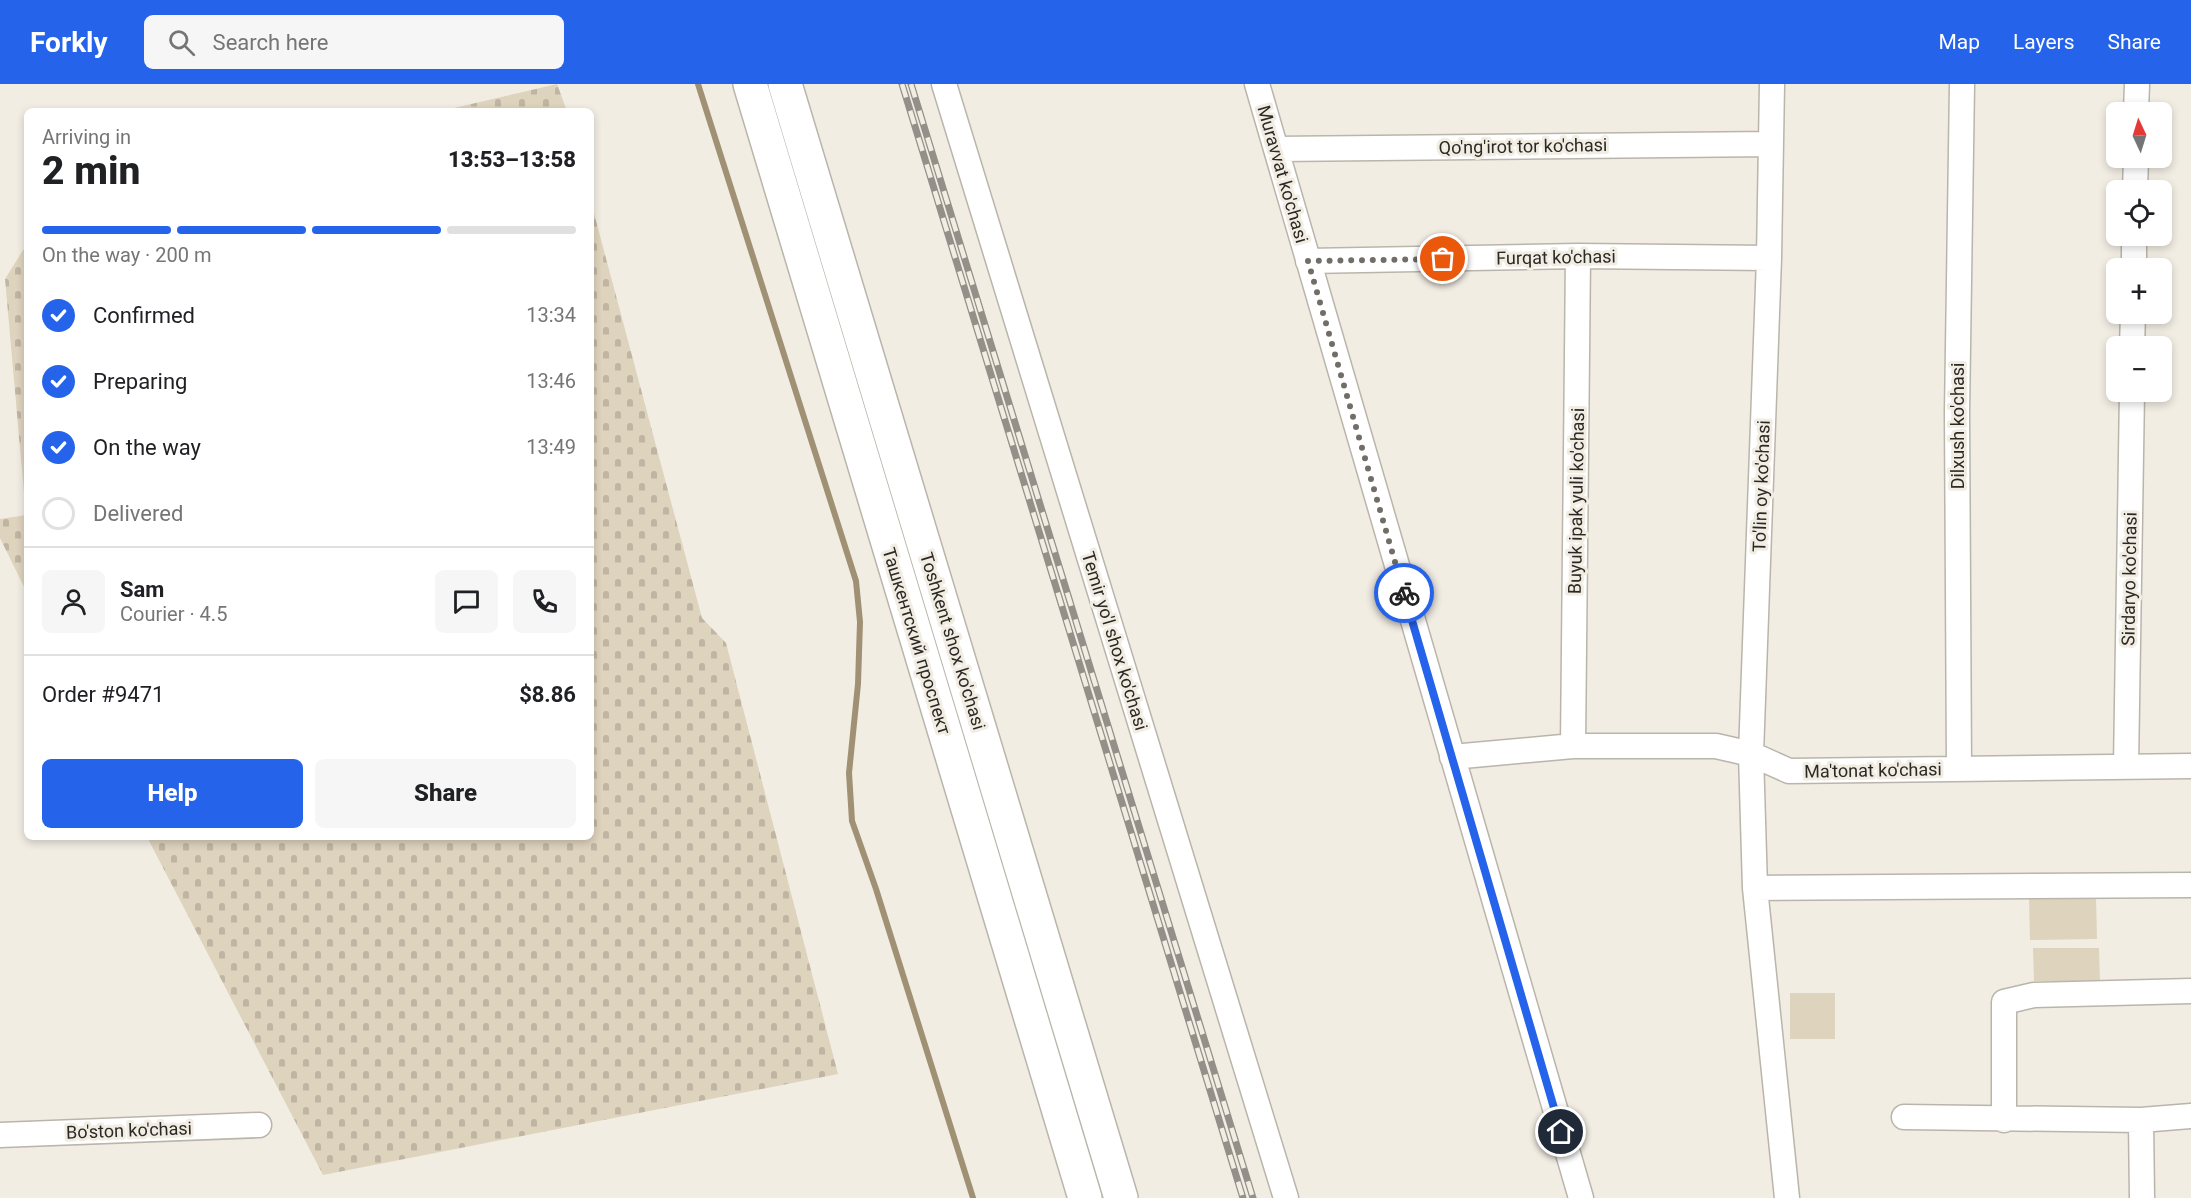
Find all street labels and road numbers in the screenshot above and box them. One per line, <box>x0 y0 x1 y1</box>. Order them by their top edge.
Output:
street label: Muravvat ko'chasi <box>1253 103 1313 245</box>
street label: Qo'ng'irot tor ko'chasi <box>1438 134 1608 158</box>
street label: Furqat ko'chasi <box>1496 245 1616 269</box>
street label: Dilxush ko'chasi <box>1947 363 1968 489</box>
street label: Buyuk ipak yuli ko'chasi <box>1564 408 1588 594</box>
street label: To'lin oy ko'chasi <box>1748 420 1774 552</box>
street label: Sirdaryo ko'chasi <box>2117 512 2141 646</box>
street label: Ташкентский проспект <box>879 545 956 737</box>
street label: Temir yo'l shox ko'chasi <box>1078 549 1152 733</box>
street label: Toshkent shox ko'chasi <box>916 550 990 732</box>
street label: Ma'tonat ko'chasi <box>1804 758 1942 782</box>
street label: Bo'ston ko'chasi <box>66 1117 192 1143</box>

